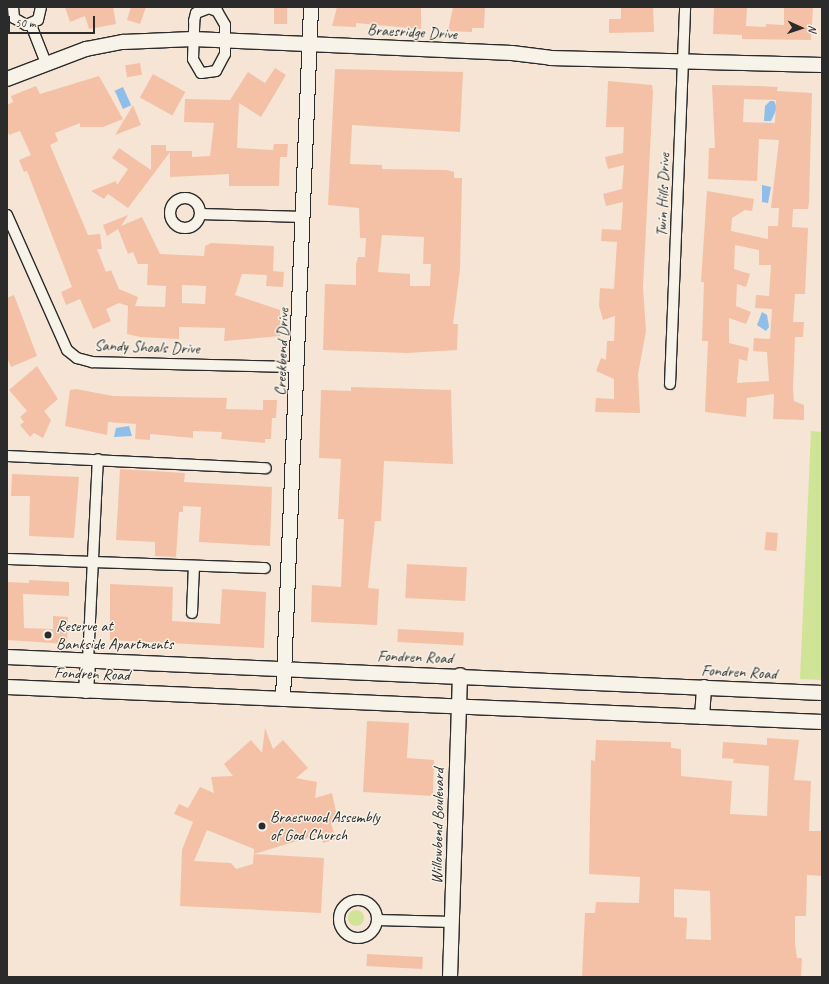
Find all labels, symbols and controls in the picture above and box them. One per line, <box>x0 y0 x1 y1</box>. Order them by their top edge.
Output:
scale bar <box>10 8 97 34</box>
north arrow <box>781 8 821 48</box>
text: 50 m <box>15 15 35 31</box>
street label: Braesridge Drive <box>366 20 458 44</box>
text: N <box>806 25 820 32</box>
street label: Twin Hills Drive <box>652 153 674 237</box>
street label: Creekbend Drive <box>271 308 293 396</box>
street label: Sandy Shoals Drive <box>94 336 200 358</box>
place label: Reserve at Bankside Apartments <box>56 616 172 654</box>
marker: Reserve at Bankside Apartments <box>43 630 53 640</box>
street label: Fondren Road <box>377 646 453 668</box>
street label: Fondren Road <box>701 660 777 684</box>
street label: Fondren Road <box>54 663 130 685</box>
street label: Willowbend Boulevard <box>427 768 449 884</box>
place label: Braeswood Assembly of God Church <box>270 807 379 845</box>
marker: Braeswood Assembly of God Church <box>257 821 267 831</box>

